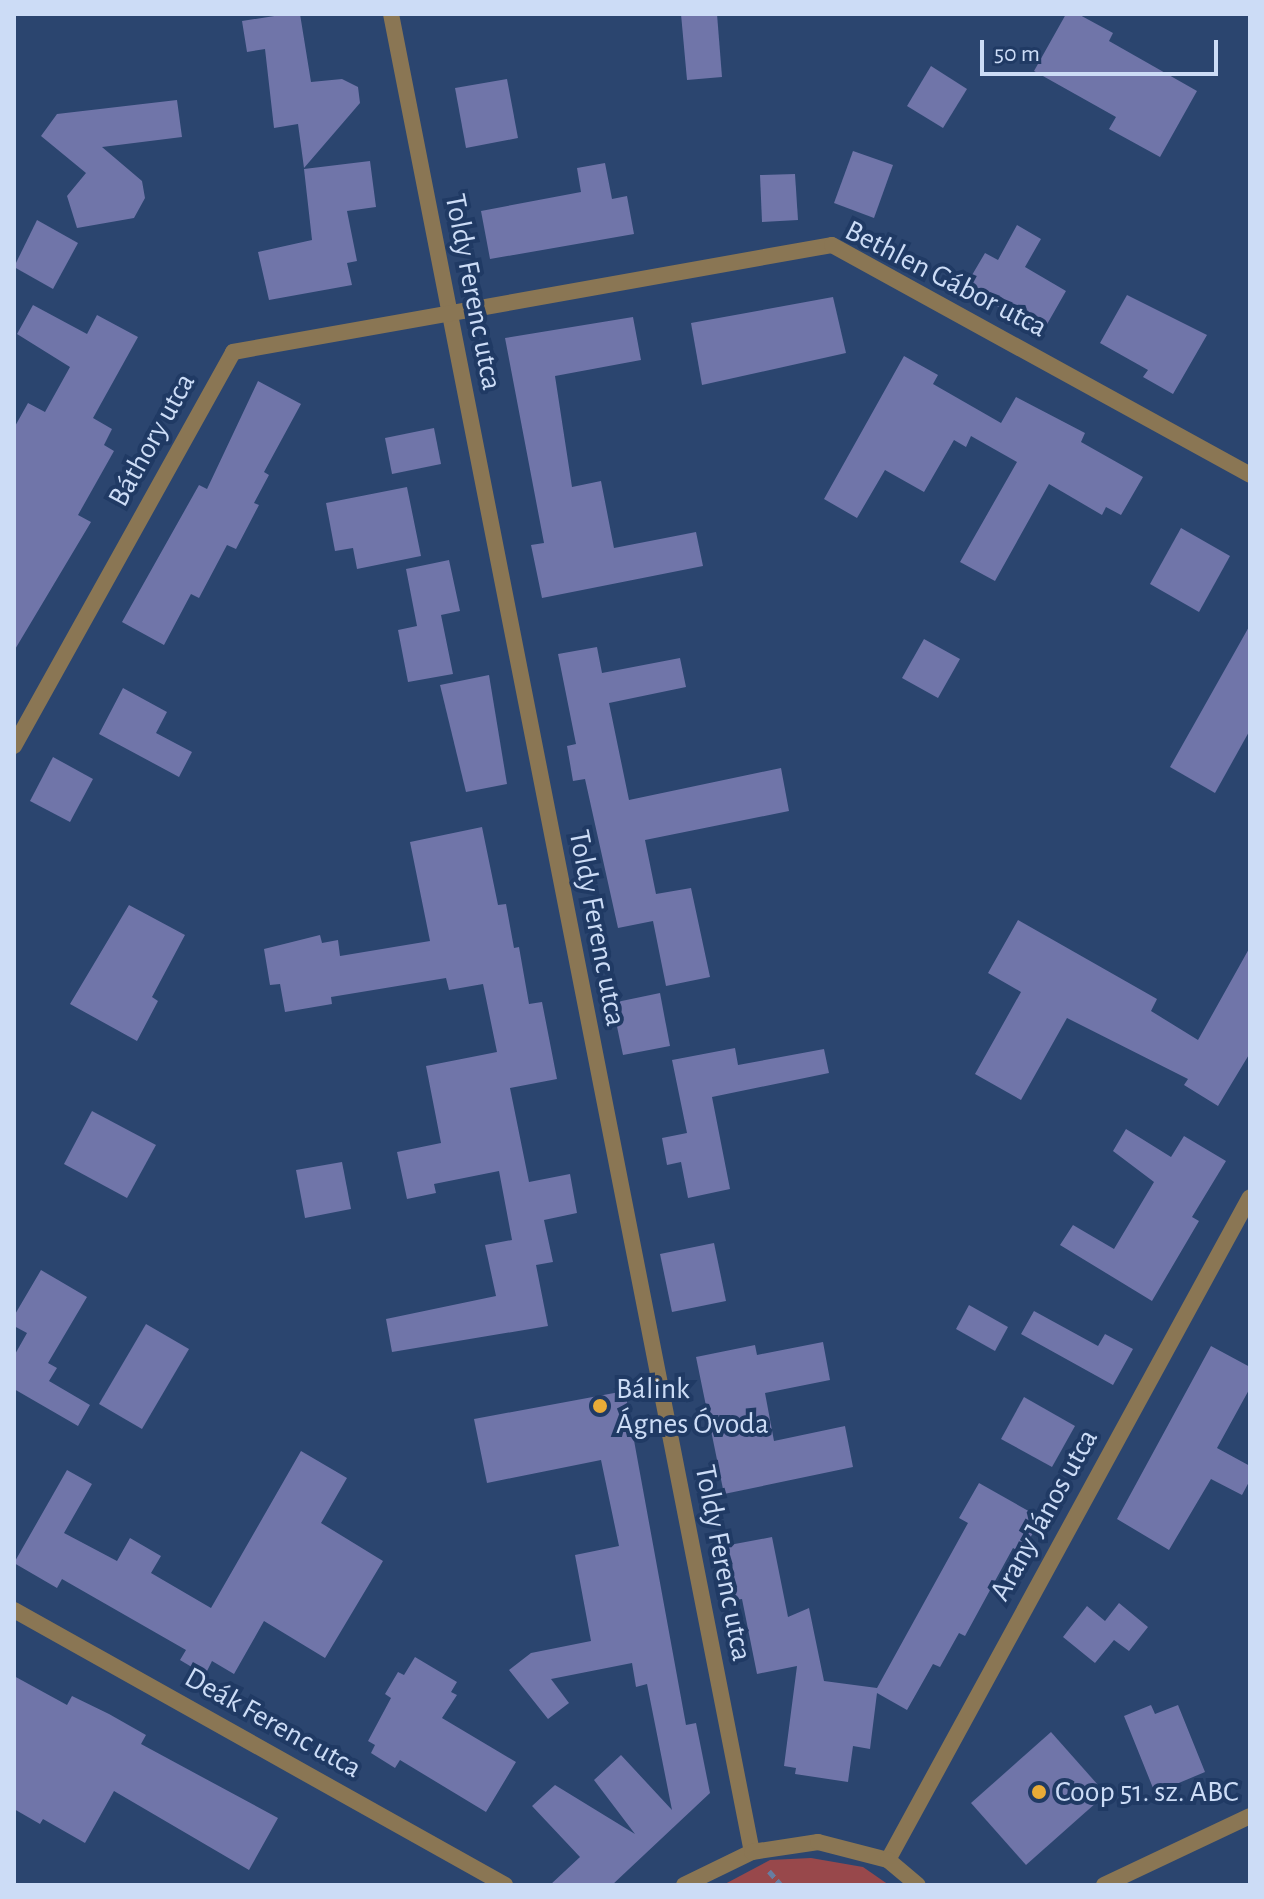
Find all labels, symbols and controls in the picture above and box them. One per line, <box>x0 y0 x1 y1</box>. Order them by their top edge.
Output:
scale bar <box>984 24 1222 74</box>
text: 50 m <box>994 42 1040 66</box>
street label: Toldy Ferenc utca <box>436 191 510 393</box>
street label: Bethlen Gábor utca <box>839 213 1053 345</box>
street label: Báthory utca <box>101 367 203 513</box>
street label: Toldy Ferenc utca <box>560 827 634 1029</box>
place label: Bálink Ágnes Óvoda <box>616 1371 769 1442</box>
marker: Bálink Ágnes Óvoda <box>591 1397 609 1415</box>
street label: Arany János utca <box>982 1423 1106 1607</box>
street label: Toldy Ferenc utca <box>686 1462 760 1664</box>
street label: Deák Ferenc utca <box>178 1660 368 1786</box>
place label: Coop 51. sz. ABC <box>1055 1774 1239 1810</box>
marker: Coop 51. sz. ABC <box>1030 1783 1048 1801</box>

